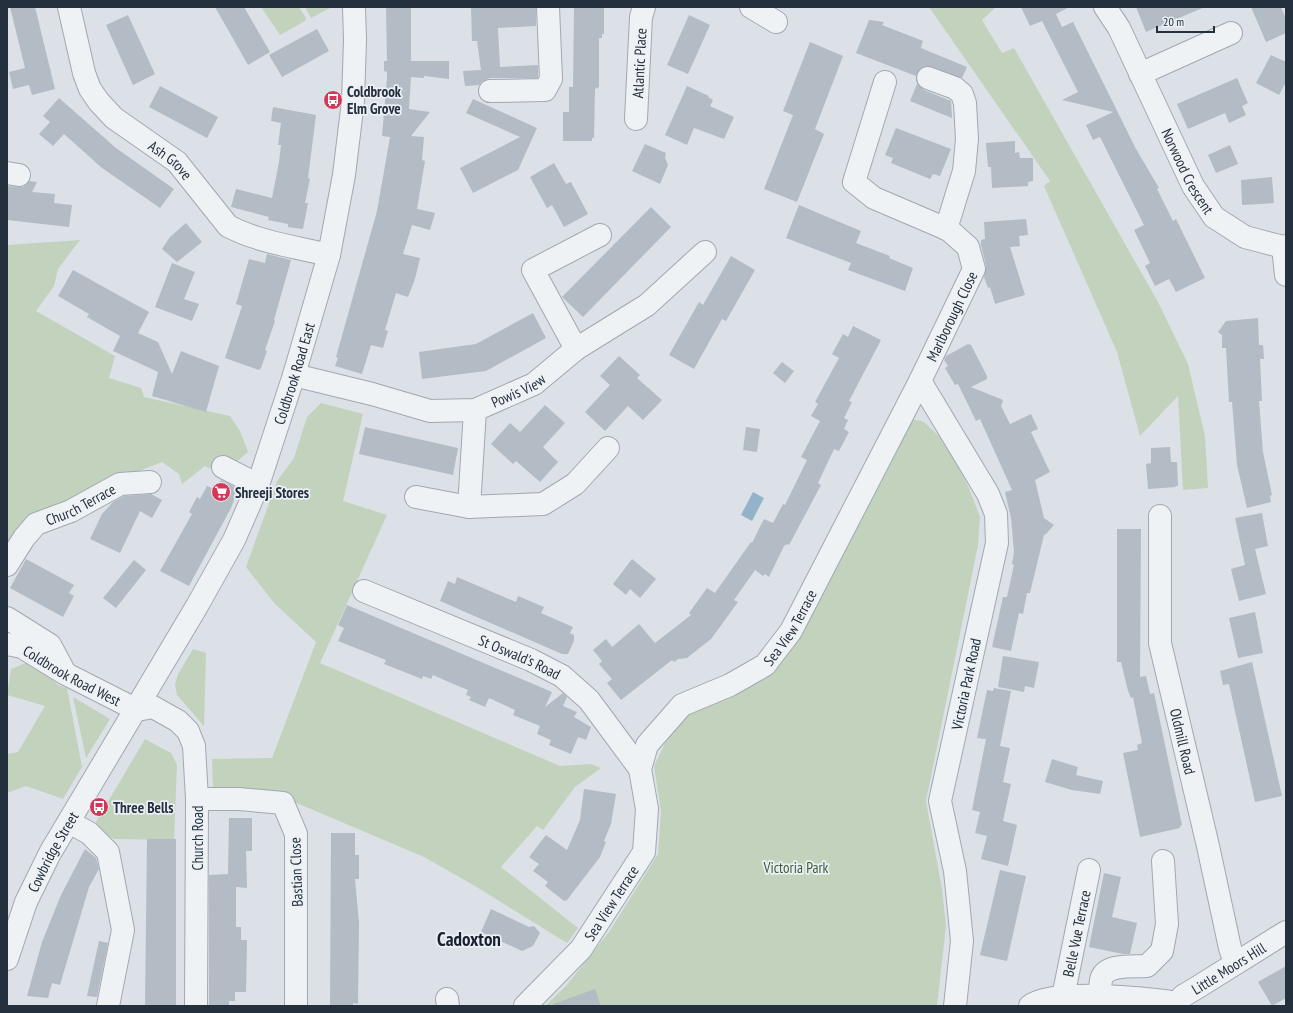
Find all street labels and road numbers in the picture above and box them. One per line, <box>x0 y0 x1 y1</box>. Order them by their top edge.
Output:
street label: Atlantic Place <box>628 27 650 99</box>
street label: Norwood Crescent <box>1158 125 1218 217</box>
street label: Ash Grove <box>145 136 197 183</box>
street label: Marlborough Close <box>922 268 981 364</box>
street label: Coldbrook Road East <box>269 320 318 427</box>
street label: Powis View <box>488 369 549 411</box>
street label: Church Terrace <box>43 479 119 529</box>
street label: Sea View Terrace <box>759 586 820 669</box>
street label: St Oswald's Road <box>476 630 564 683</box>
street label: Victoria Park Road <box>947 636 985 733</box>
street label: Coldbrook Road West <box>20 641 124 710</box>
street label: Oldmill Road <box>1166 706 1200 776</box>
street label: Church Road <box>188 806 207 870</box>
street label: Cowbridge Street <box>23 808 82 895</box>
street label: Bastian Close <box>285 837 307 907</box>
street label: Sea View Terrace <box>580 862 642 944</box>
street label: Belle Vue Terrace <box>1058 888 1094 978</box>
street label: Little Moors Hill <box>1188 937 1269 998</box>

